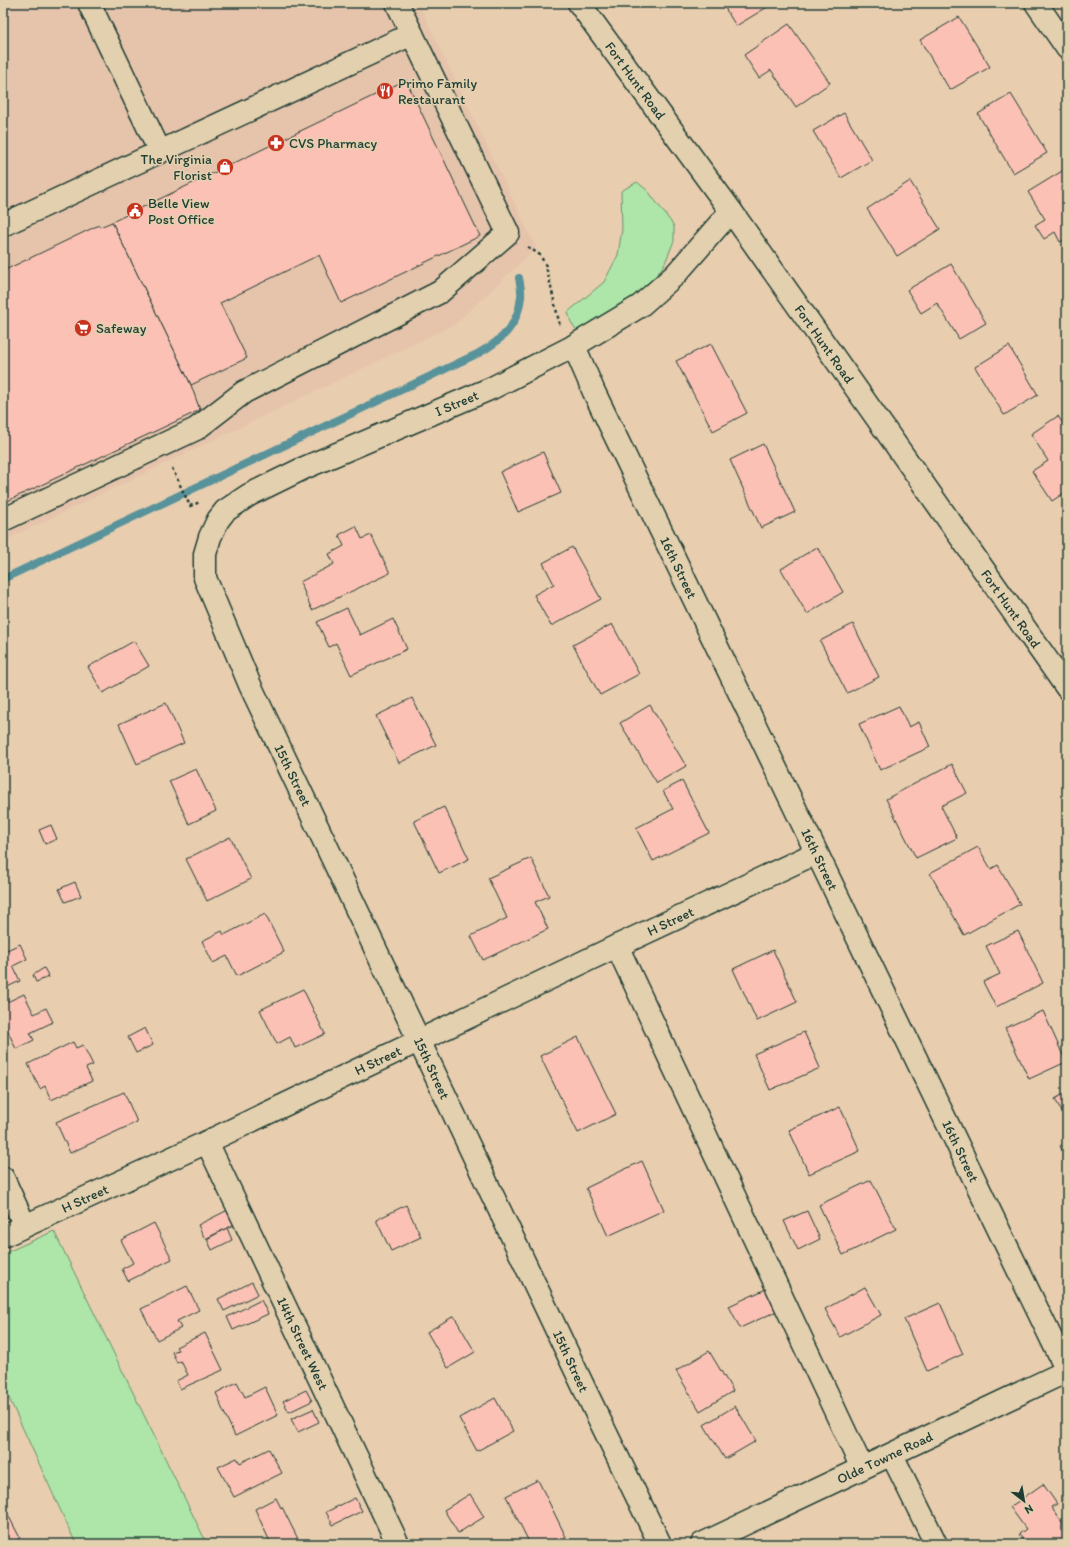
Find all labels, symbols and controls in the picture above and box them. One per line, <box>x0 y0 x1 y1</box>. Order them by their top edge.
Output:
street label: Fort Hunt Road <box>601 39 670 123</box>
place label: Primo Family Restaurant <box>398 75 478 108</box>
restaurant icon: Primo Family Restaurant <box>375 81 395 101</box>
pharmacy icon: CVS Pharmacy <box>266 133 286 153</box>
place label: CVS Pharmacy <box>289 135 378 152</box>
place label: The Virginia Florist <box>141 151 212 184</box>
shop icon: The Virginia Florist <box>215 157 235 177</box>
place label: Belle View Post Office <box>148 195 215 228</box>
public building icon: Belle View Post Office <box>125 201 145 221</box>
street label: Fort Hunt Road <box>791 301 858 387</box>
supermarket icon: Safeway <box>73 318 93 338</box>
place label: Safeway <box>96 320 147 337</box>
street label: I Street <box>433 387 481 420</box>
street label: 16th Street <box>656 534 700 601</box>
street label: Fort Hunt Road <box>977 566 1044 652</box>
street label: 15th Street <box>270 742 315 809</box>
street label: 16th Street <box>797 826 841 893</box>
street label: H Street <box>644 903 697 940</box>
street label: 15th Street <box>410 1034 453 1102</box>
street label: H Street <box>352 1042 404 1079</box>
street label: 16th Street <box>938 1117 982 1185</box>
street label: H Street <box>59 1181 111 1217</box>
street label: 14th Street West <box>273 1294 332 1393</box>
street label: 15th Street <box>549 1327 592 1395</box>
street label: Olde Towne Road <box>834 1428 936 1488</box>
north arrow <box>1004 1481 1044 1521</box>
text: N <box>1022 1502 1035 1517</box>

